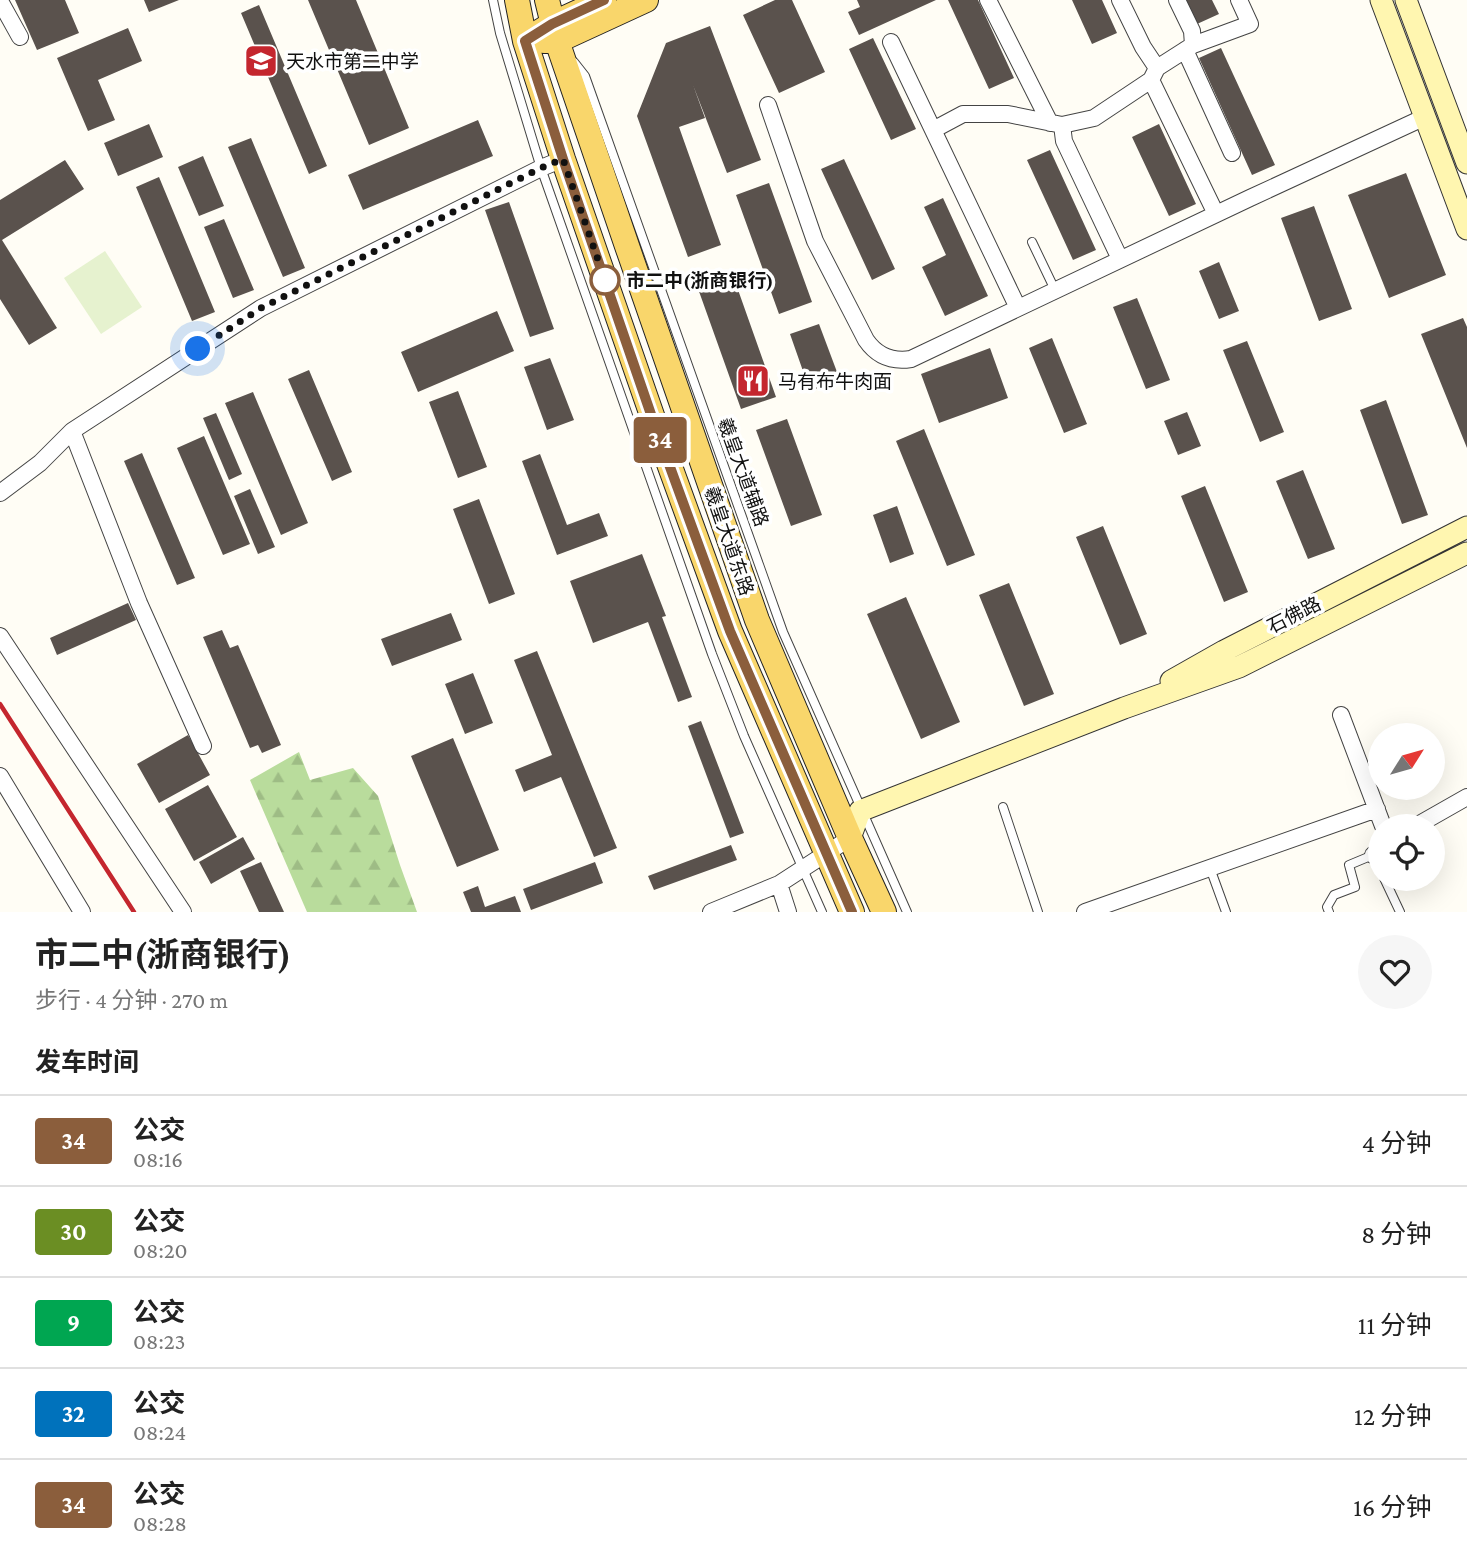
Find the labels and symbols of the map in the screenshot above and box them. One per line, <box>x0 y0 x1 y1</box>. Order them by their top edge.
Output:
school or university icon: 天水市第二中学 <box>242 42 280 80</box>
place label: 天水市第二中学 <box>286 51 419 72</box>
marker: 市二中(浙商银行) <box>590 265 620 295</box>
place label: 市二中(浙商银行) <box>626 270 773 292</box>
your location <box>180 331 215 366</box>
restaurant icon: 马有布牛肉面 <box>734 362 772 400</box>
place label: 马有布牛肉面 <box>778 371 892 392</box>
street label: 羲皇大道辅路 <box>714 415 772 529</box>
line badge: 34 <box>628 417 692 463</box>
street label: 羲皇大道东路 <box>701 484 757 598</box>
street label: 石佛路 <box>1264 593 1324 637</box>
north arrow <box>1368 723 1446 800</box>

